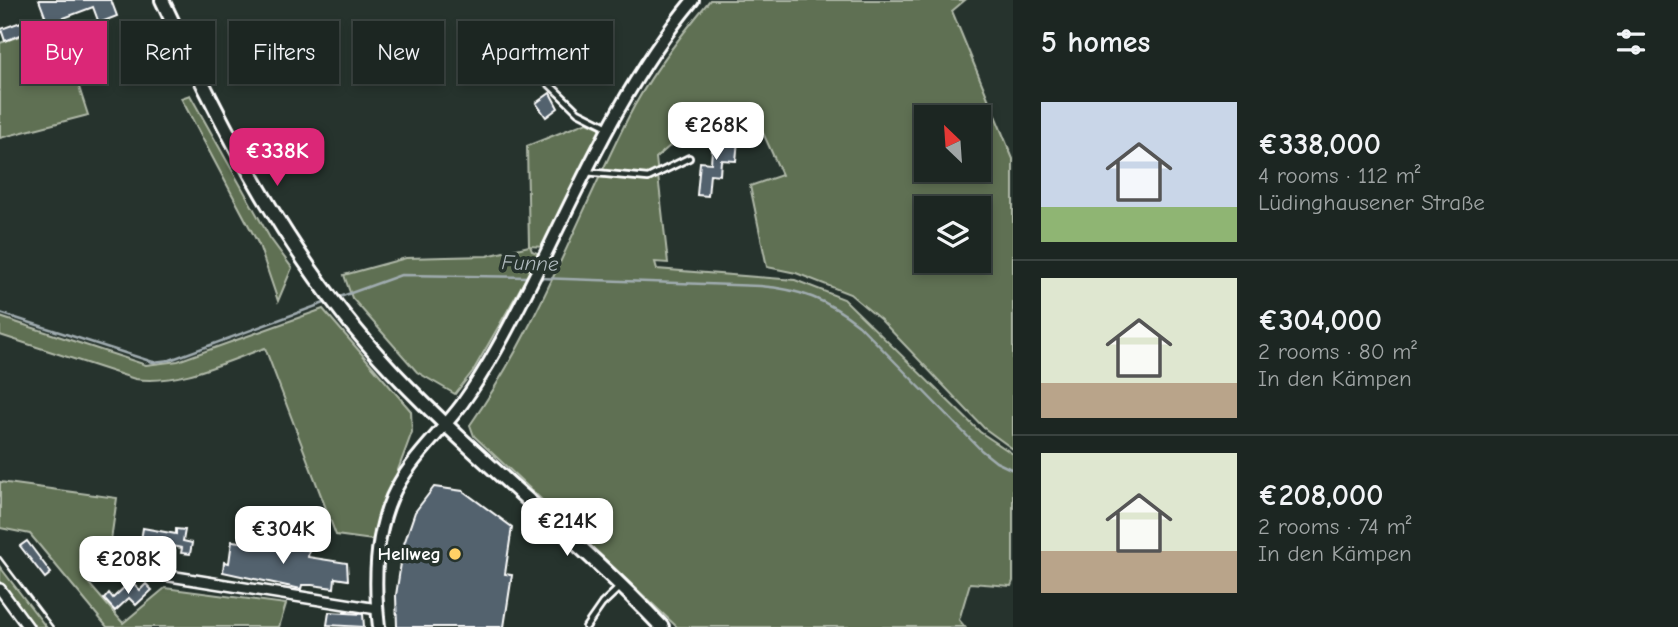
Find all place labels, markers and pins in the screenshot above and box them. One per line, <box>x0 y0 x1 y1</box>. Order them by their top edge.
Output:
pin: €268K <box>667 102 765 162</box>
pin: €338K <box>228 128 326 188</box>
pin: €214K <box>518 498 616 558</box>
pin: €304K <box>234 506 332 566</box>
pin: €208K <box>79 536 177 596</box>
place label: Hellweg <box>378 543 441 565</box>
marker: Hellweg <box>447 546 463 562</box>

